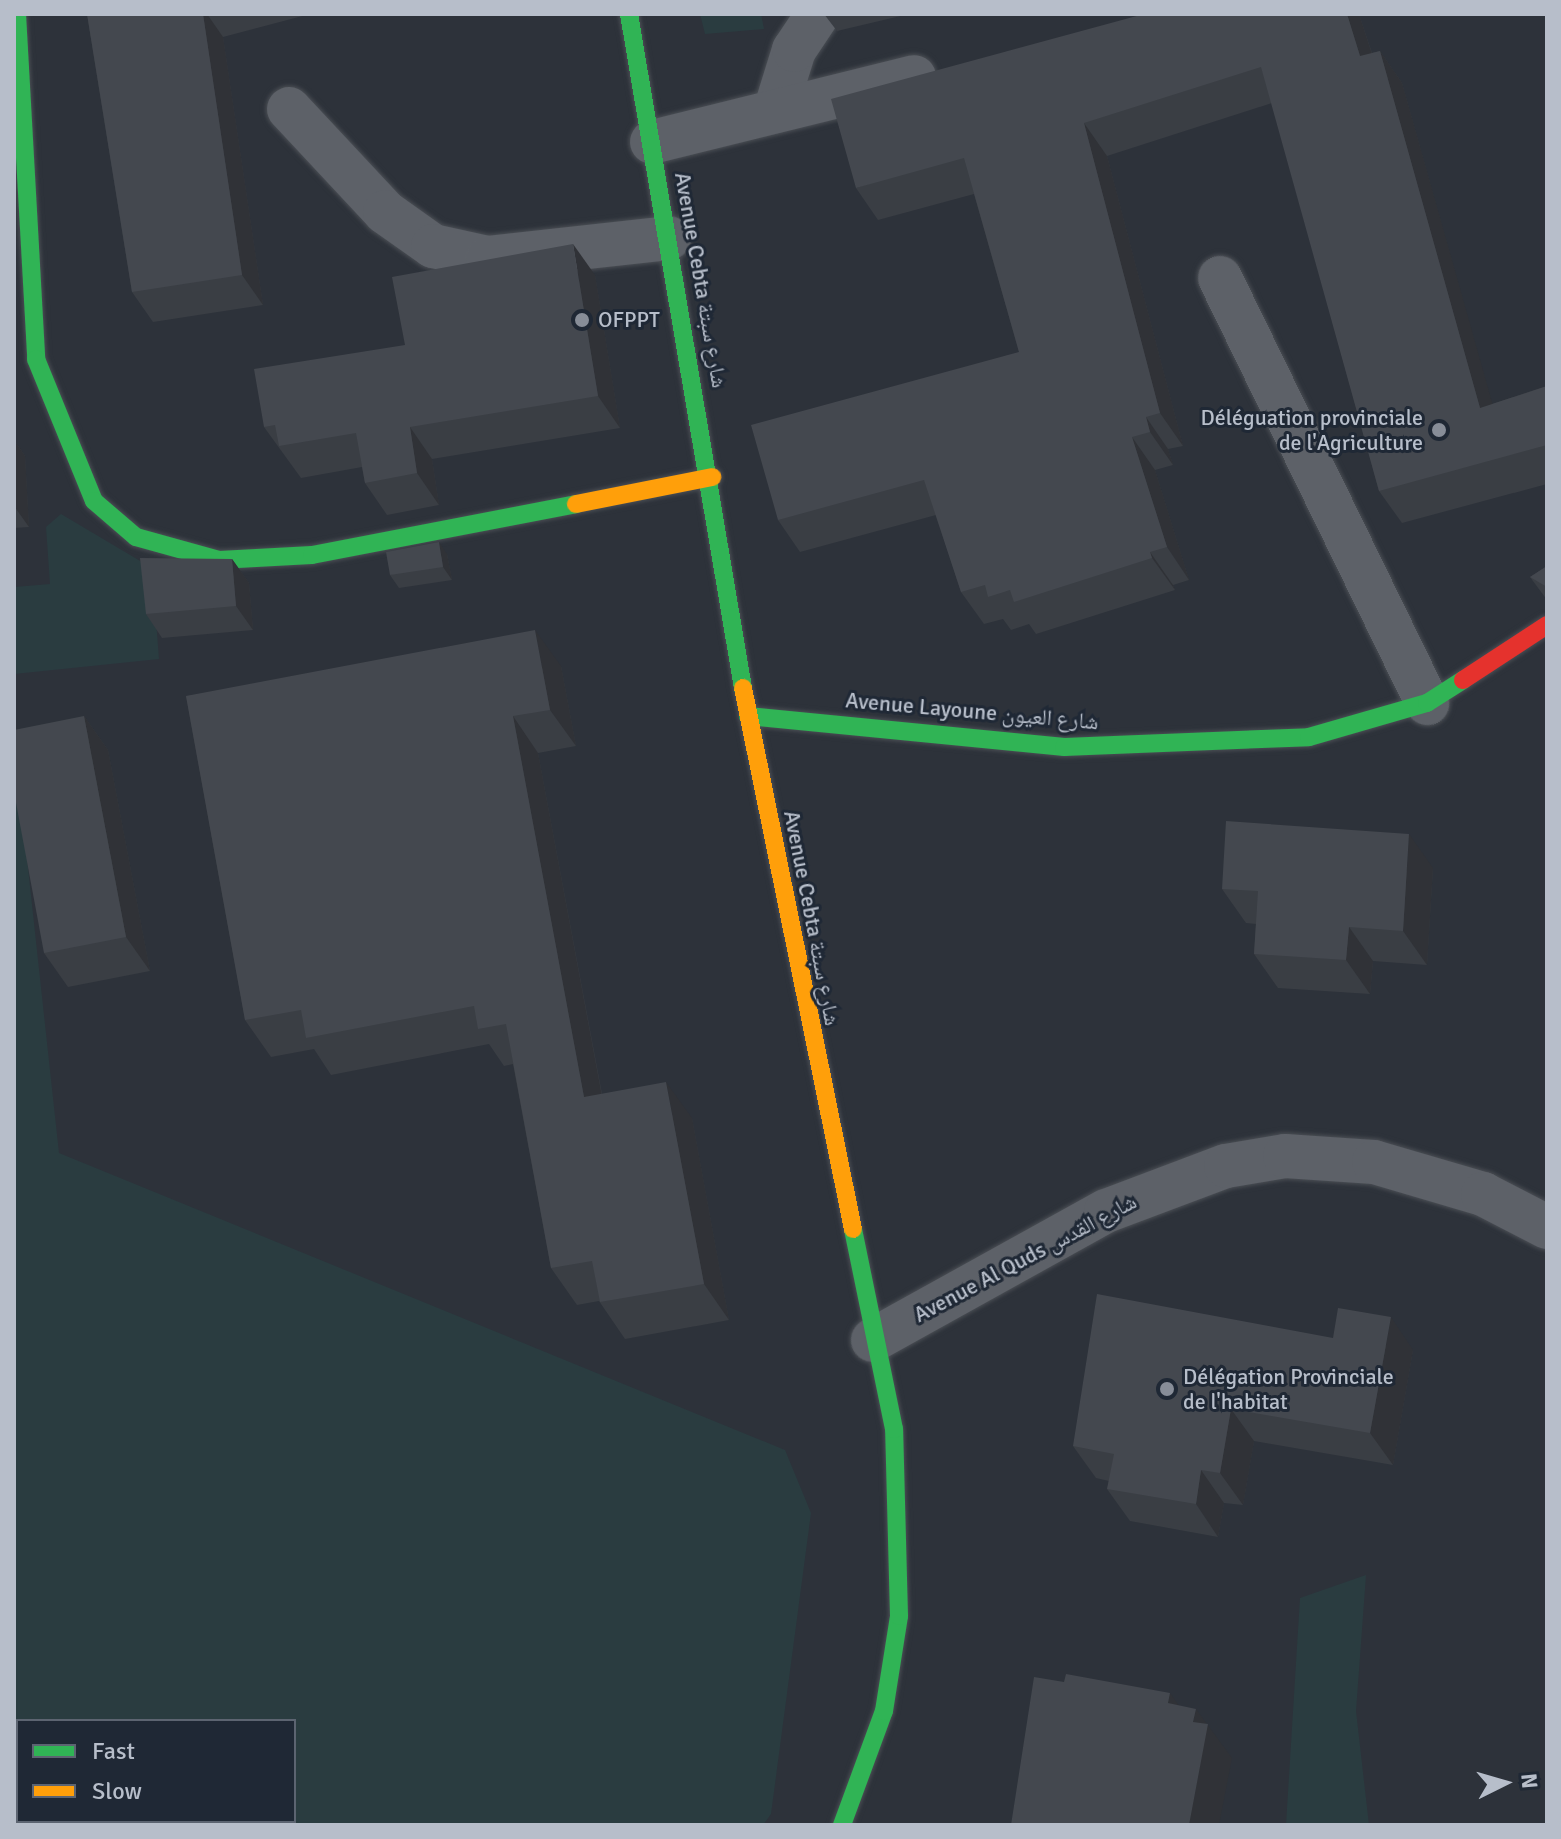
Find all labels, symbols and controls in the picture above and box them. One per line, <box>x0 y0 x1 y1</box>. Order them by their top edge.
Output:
street label: Avenue Cebta شارع سبتة <box>669 170 733 390</box>
place label: OFPPT <box>598 307 660 333</box>
marker: OFPPT <box>573 311 591 329</box>
place label: Déléguation provinciale de l'Agriculture <box>1201 404 1423 456</box>
marker: Déléguation provinciale de l'Agriculture <box>1430 421 1448 439</box>
street label: Avenue Layoune شارع العيون <box>844 687 1100 735</box>
street label: Avenue Cebta شارع سبتة <box>778 808 846 1028</box>
street label: Avenue Al Quds شارع القدس <box>909 1188 1141 1328</box>
place label: Délégation Provinciale de l'habitat <box>1183 1363 1394 1414</box>
marker: Délégation Provinciale de l'habitat <box>1158 1380 1176 1398</box>
legend <box>16 1719 296 1823</box>
text: Fast <box>92 1736 135 1766</box>
north arrow <box>1465 1743 1545 1823</box>
text: N <box>1515 1772 1544 1790</box>
text: Slow <box>92 1776 142 1806</box>

